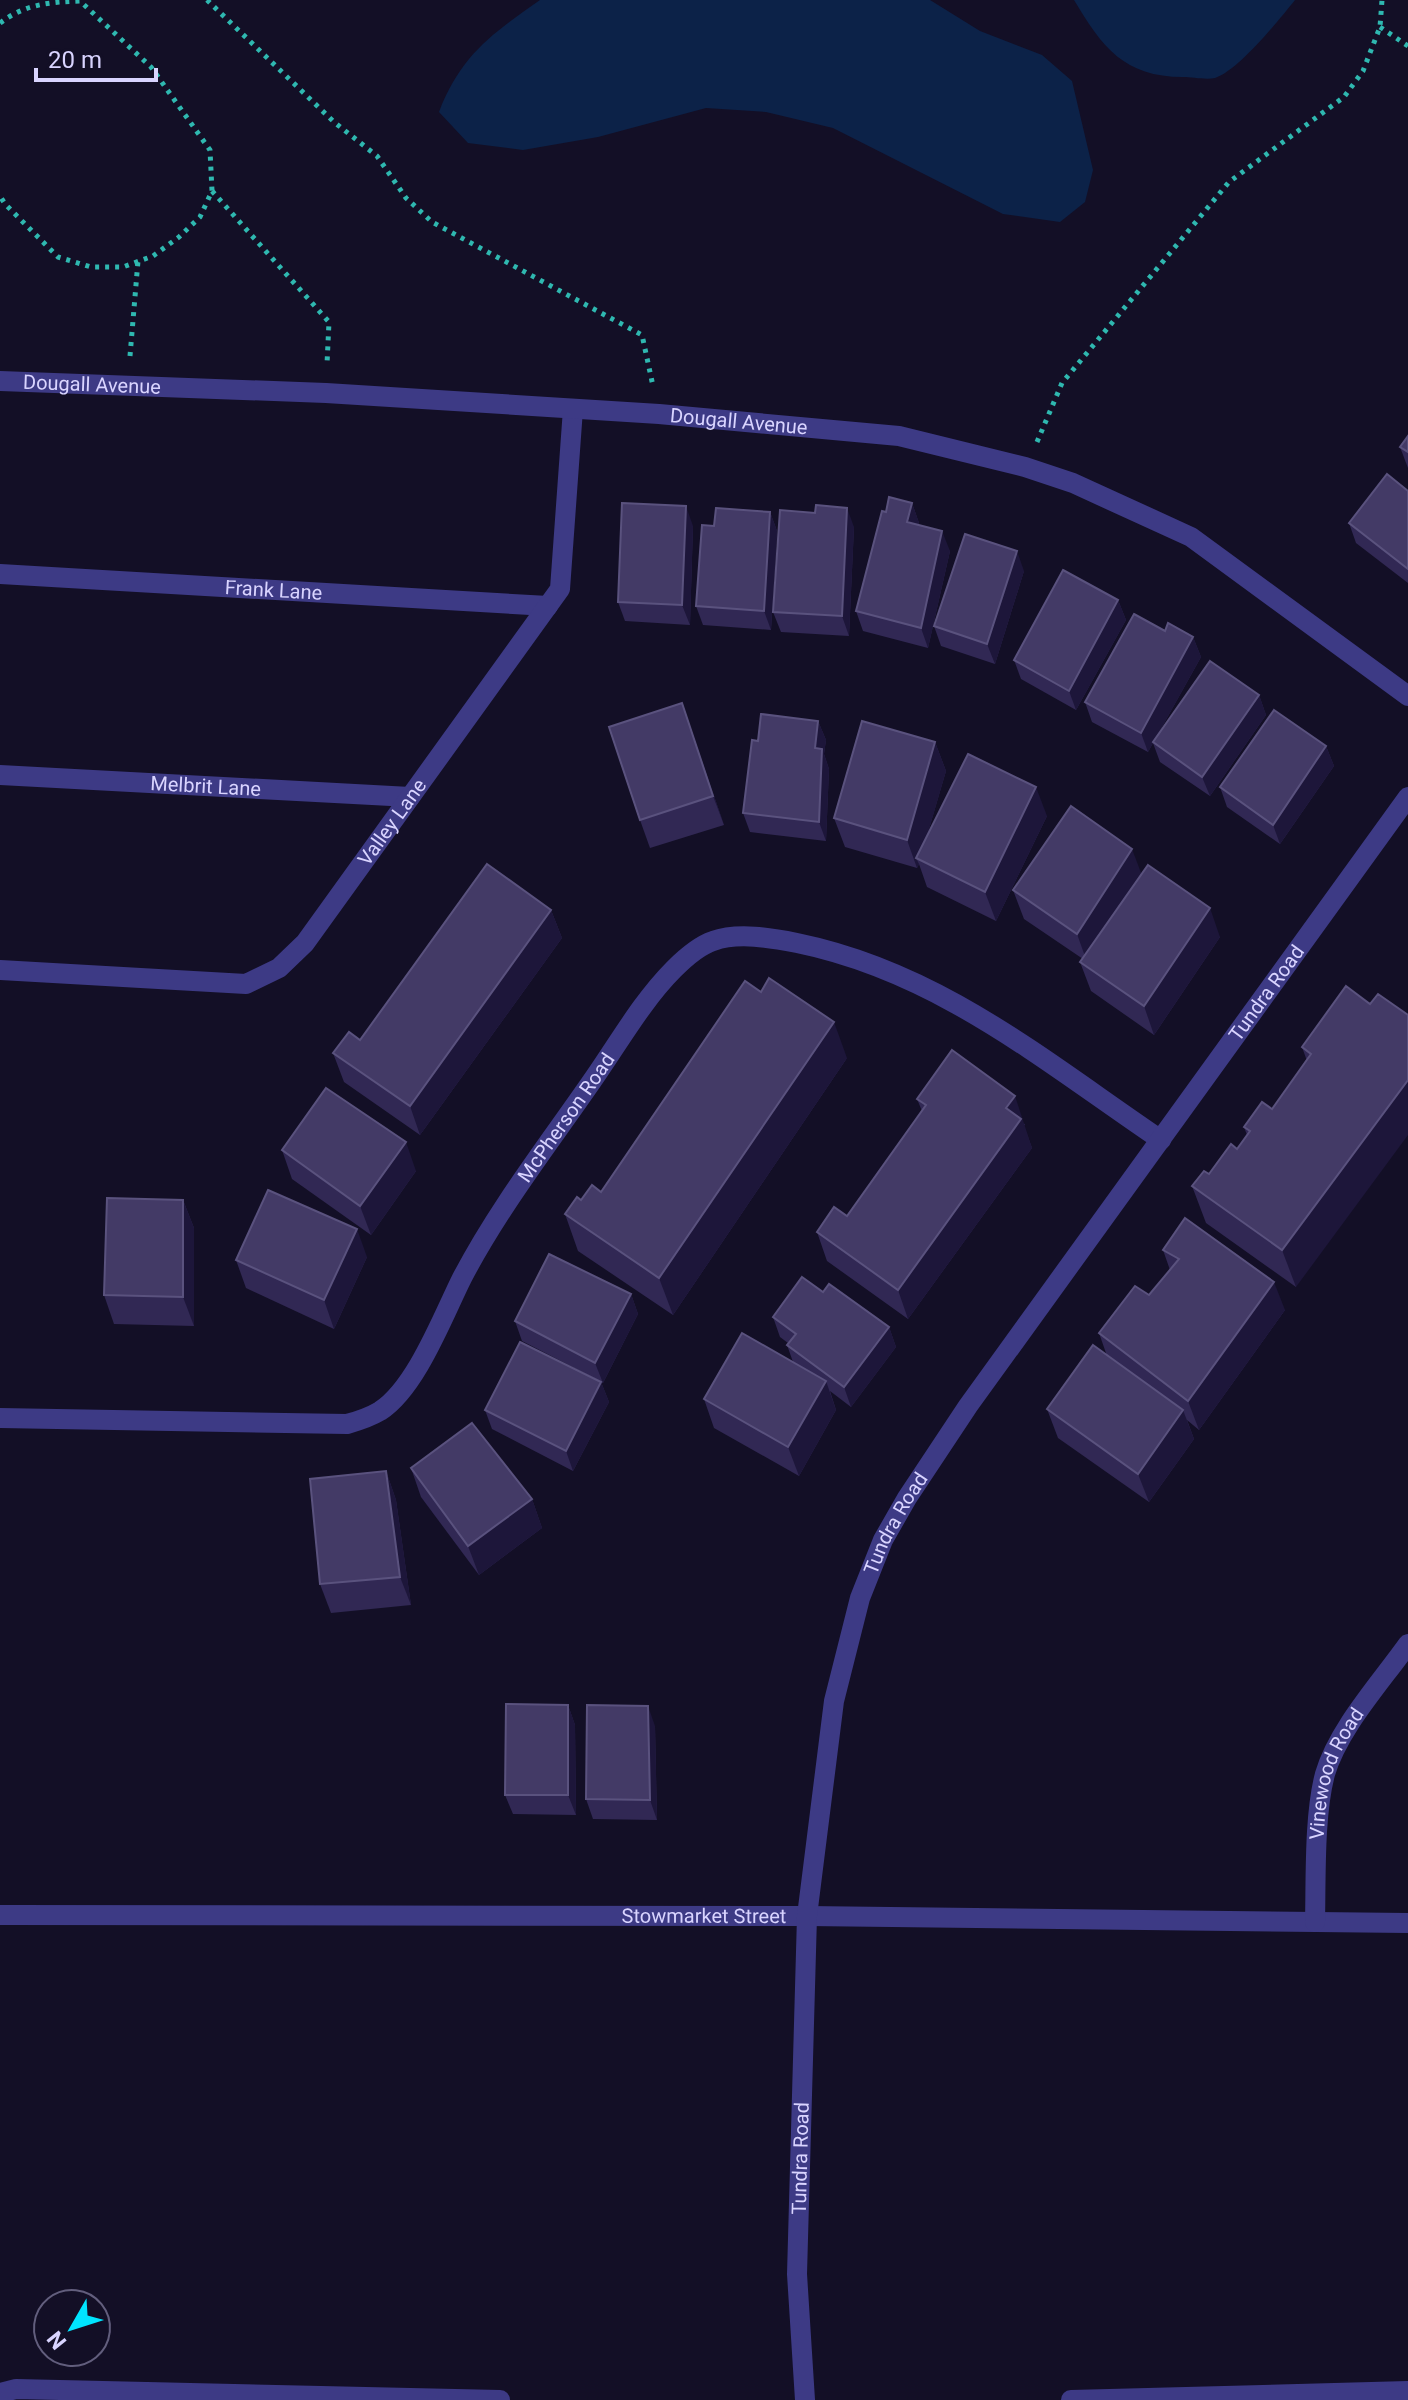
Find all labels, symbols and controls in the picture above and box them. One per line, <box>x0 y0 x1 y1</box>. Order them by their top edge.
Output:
scale bar <box>36 32 156 82</box>
text: 20 m <box>48 46 102 74</box>
street label: Dougall Avenue <box>23 370 161 399</box>
street label: Dougall Avenue <box>669 403 809 440</box>
street label: Frank Lane <box>224 575 323 605</box>
street label: Melbrit Lane <box>150 771 262 801</box>
street label: Valley Lane <box>353 774 431 870</box>
street label: Tundra Road <box>1224 940 1309 1046</box>
street label: McPherson Road <box>512 1048 620 1187</box>
street label: Tundra Road <box>859 1468 933 1578</box>
street label: Vinewood Road <box>1305 1703 1369 1840</box>
street label: Stowmarket Street <box>622 1904 786 1928</box>
street label: Tundra Road <box>787 2102 814 2215</box>
north arrow <box>32 2288 112 2368</box>
text: N <box>42 2326 71 2354</box>

